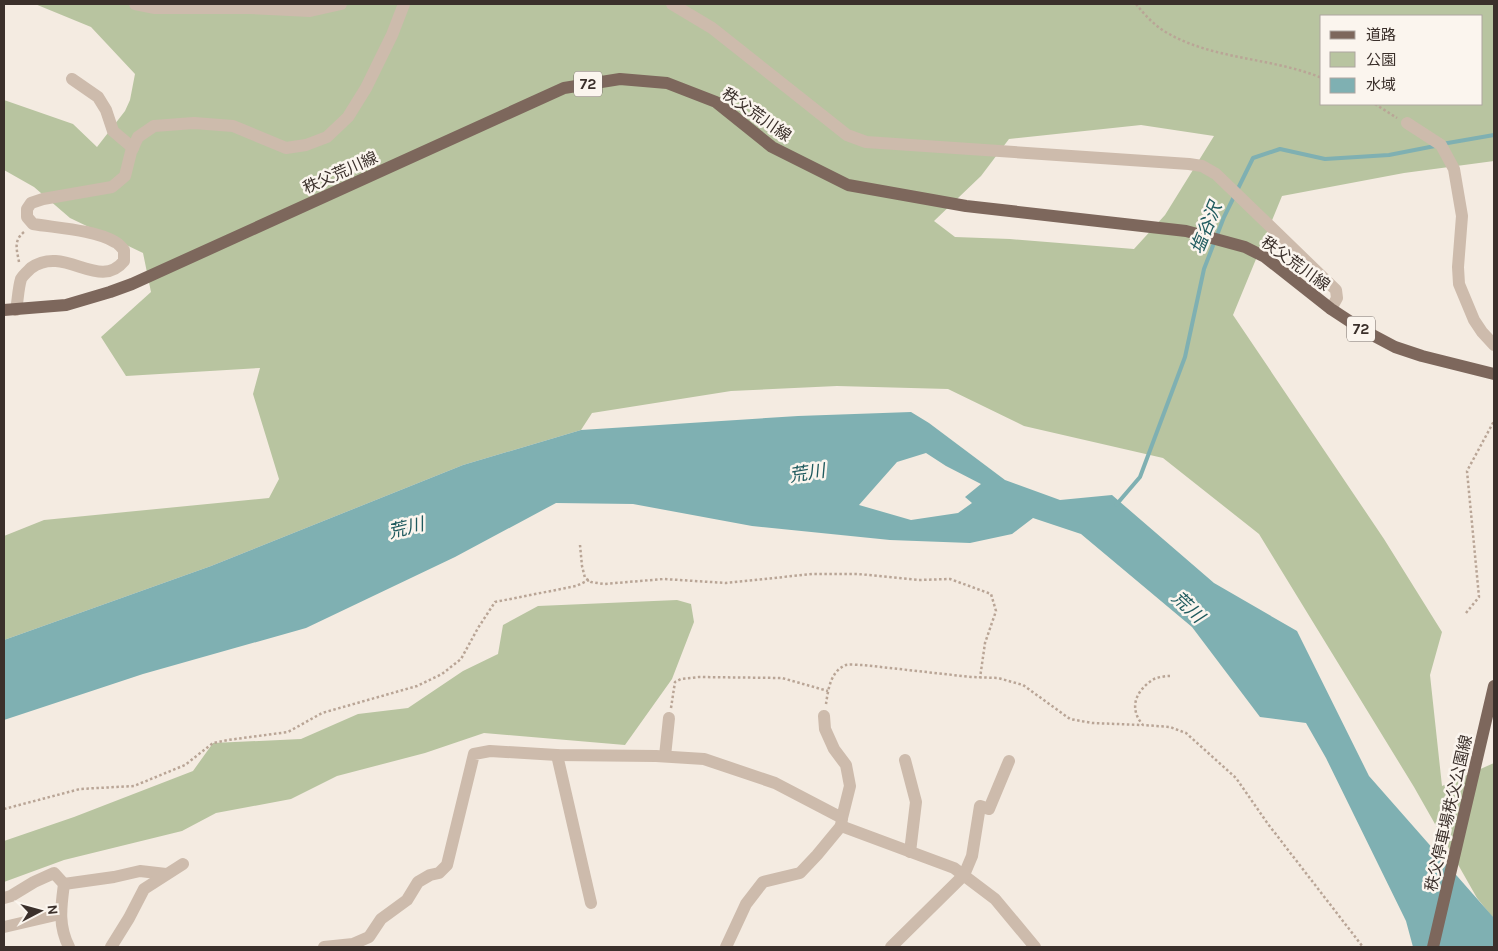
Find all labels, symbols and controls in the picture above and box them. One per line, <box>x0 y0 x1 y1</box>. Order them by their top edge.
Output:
legend <box>1320 15 1483 105</box>
text: 道路 <box>1366 26 1396 44</box>
text: 公園 <box>1366 51 1396 69</box>
road number: 72 <box>574 72 602 96</box>
text: 水域 <box>1366 76 1396 94</box>
street label: 秩父荒川線 <box>718 84 795 145</box>
street label: 秩父荒川線 <box>300 148 381 197</box>
water label: 塩谷沢 <box>1186 197 1227 257</box>
street label: 秩父荒川線 <box>1258 232 1334 295</box>
road number: 72 <box>1347 316 1375 342</box>
water label: 荒川 <box>788 459 828 487</box>
water label: 荒川 <box>386 512 428 543</box>
water label: 荒川 <box>1167 587 1210 629</box>
street label: 秩父停車場秩父公園線 <box>1421 733 1476 893</box>
north arrow <box>15 886 65 936</box>
text: N <box>43 904 61 916</box>

